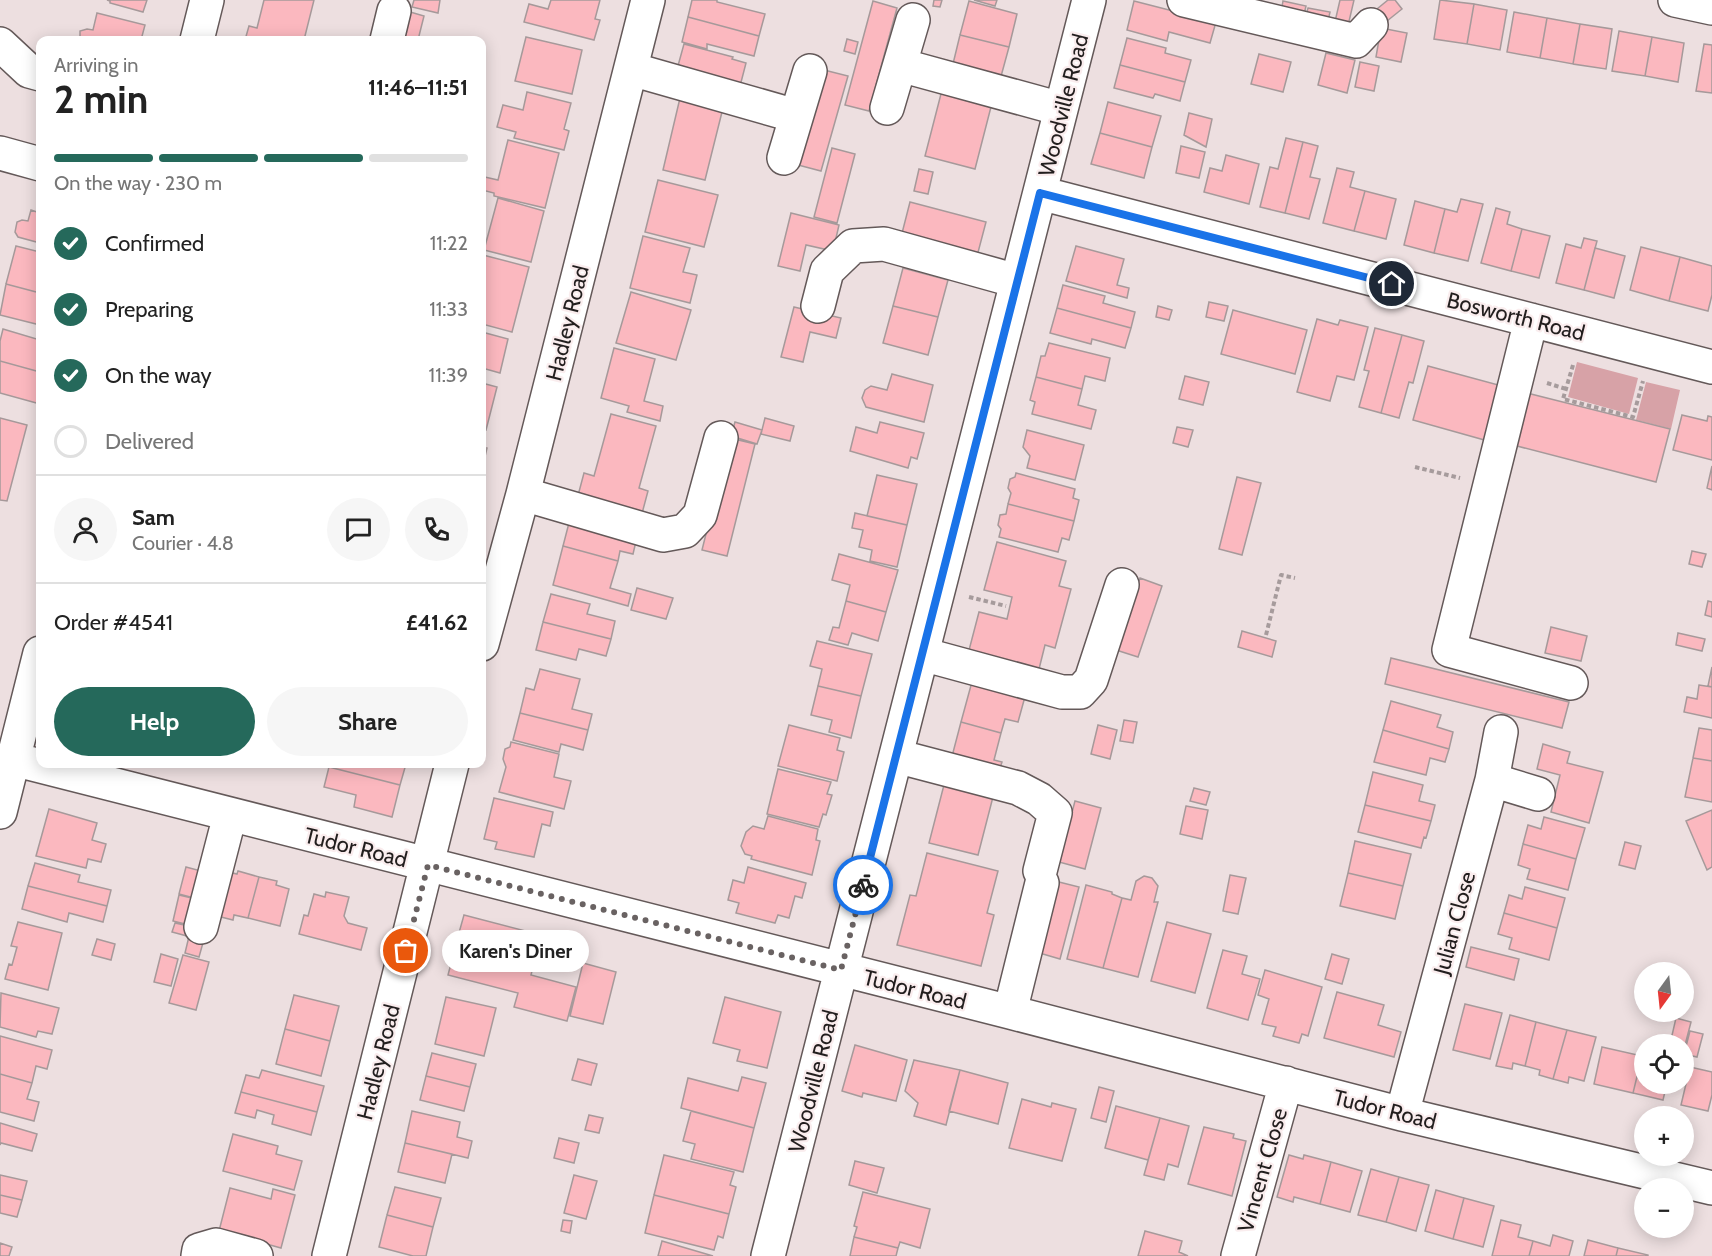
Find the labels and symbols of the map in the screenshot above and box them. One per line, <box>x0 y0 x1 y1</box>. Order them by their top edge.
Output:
street label: Woodville Road <box>1033 31 1094 179</box>
pin <box>1366 258 1417 309</box>
street label: Hadley Road <box>540 263 595 384</box>
street label: Bosworth Road <box>1444 286 1588 347</box>
street label: Tudor Road <box>302 822 410 873</box>
courier <box>833 855 893 915</box>
street label: Julian Close <box>1428 869 1481 979</box>
pin <box>380 925 431 976</box>
callout: Karen's Diner <box>442 930 589 972</box>
north arrow <box>1634 962 1694 1022</box>
street label: Tudor Road <box>861 964 969 1015</box>
street label: Hadley Road <box>351 1002 406 1123</box>
street label: Woodville Road <box>783 1007 844 1155</box>
street label: Tudor Road <box>1331 1084 1439 1135</box>
street label: Vincent Close <box>1232 1105 1293 1235</box>

